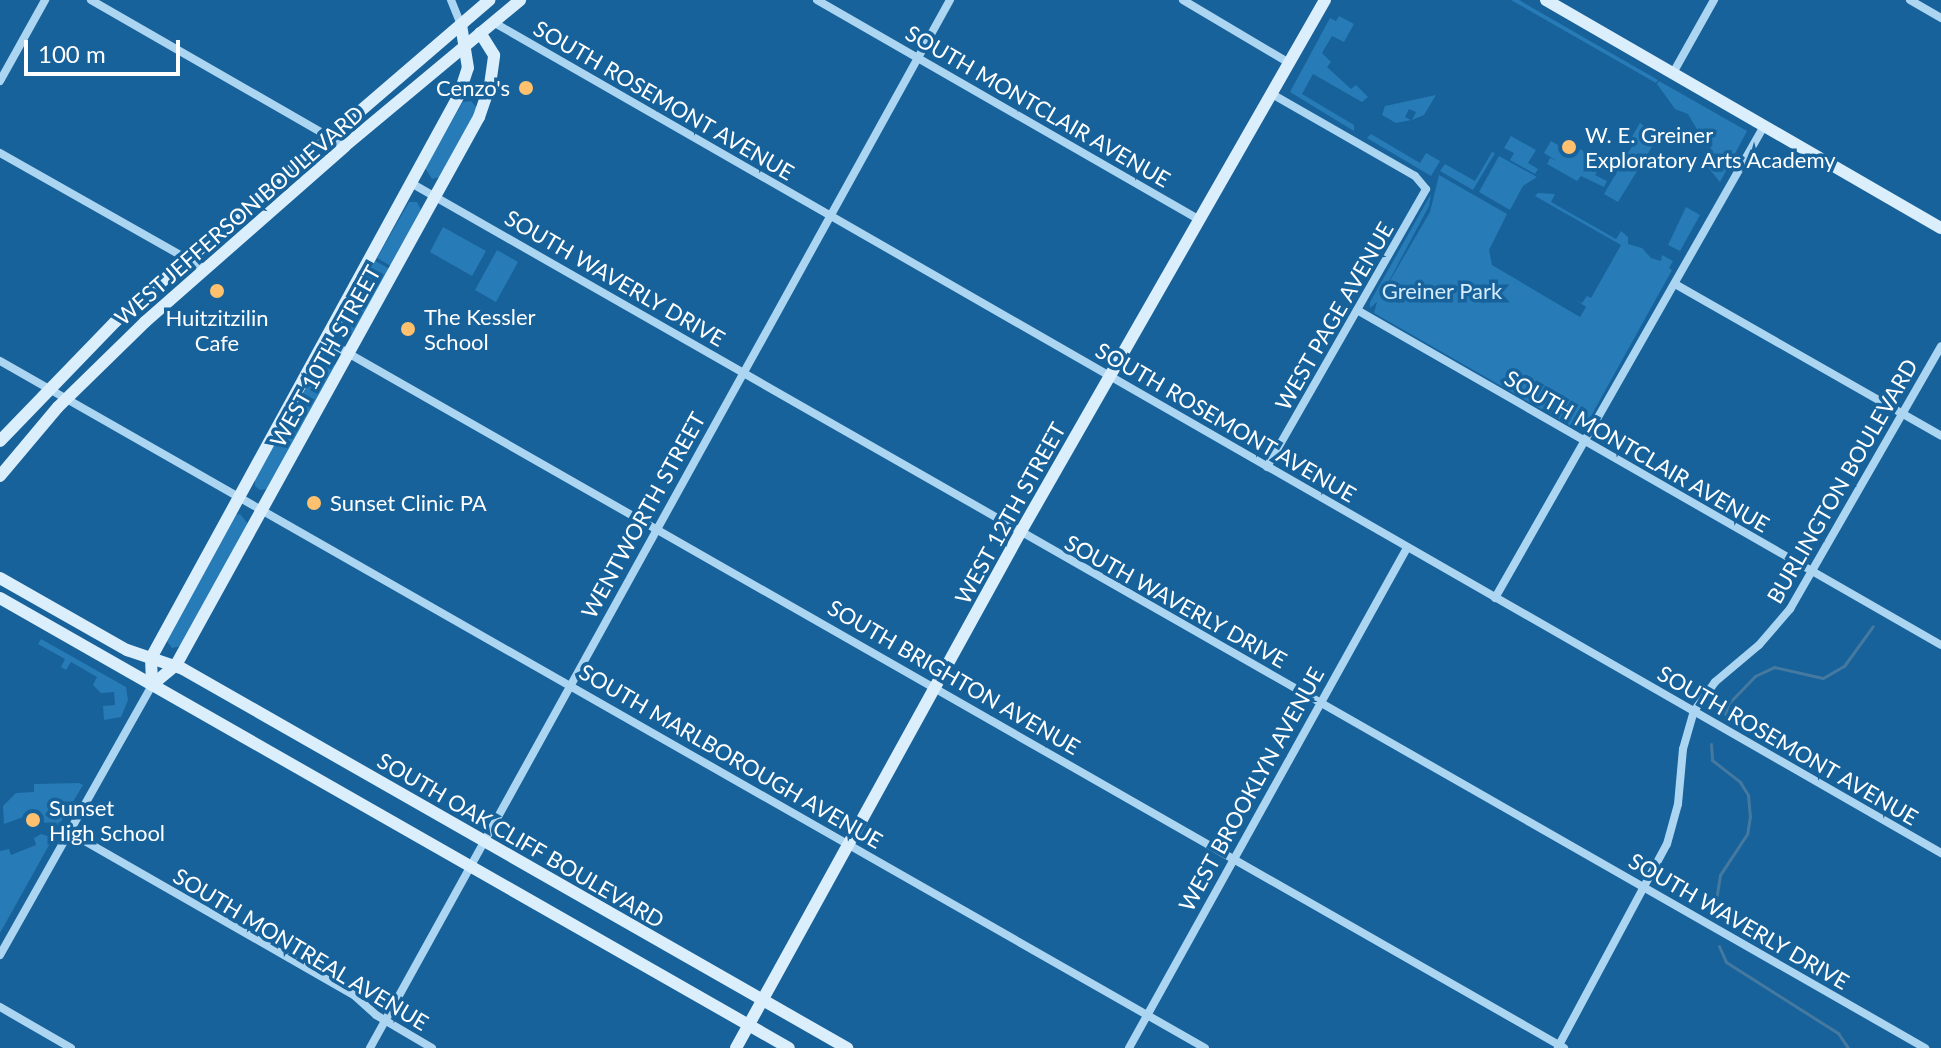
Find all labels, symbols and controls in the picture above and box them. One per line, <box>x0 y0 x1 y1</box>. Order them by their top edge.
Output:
street label: SOUTH ROSEMONT AVENUE <box>529 14 799 186</box>
street label: SOUTH MONTCLAIR AVENUE <box>901 19 1175 193</box>
scale bar <box>28 24 184 74</box>
text: 100 m <box>38 39 106 68</box>
place label: Cenzo's <box>436 75 510 101</box>
marker: Cenzo's <box>517 79 535 97</box>
street label: WEST JEFFERSON BOULEVARD <box>109 99 369 331</box>
place label: W. E. Greiner Exploratory Arts Academy <box>1585 121 1838 172</box>
marker: W. E. Greiner Exploratory Arts Academy <box>1560 138 1578 156</box>
street label: SOUTH WAVERLY DRIVE <box>500 204 730 352</box>
street label: WEST PAGE AVENUE <box>1269 217 1399 415</box>
street label: WEST 10TH STREET <box>264 260 386 452</box>
park label: Greiner Park <box>1382 278 1502 304</box>
marker: Huitzitzilin Cafe <box>208 282 226 300</box>
place label: The Kessler School <box>424 303 536 354</box>
place label: Huitzitzilin Cafe <box>165 304 269 356</box>
marker: The Kessler School <box>399 320 417 338</box>
street label: SOUTH ROSEMONT AVENUE <box>1091 336 1361 508</box>
street label: BURLINGTON BOULEVARD <box>1761 354 1923 608</box>
street label: SOUTH MONTCLAIR AVENUE <box>1500 364 1774 538</box>
street label: WENTWORTH STREET <box>575 407 711 623</box>
street label: WEST 12TH STREET <box>949 417 1071 609</box>
place label: Sunset Clinic PA <box>330 490 487 516</box>
marker: Sunset Clinic PA <box>305 494 323 512</box>
street label: SOUTH WAVERLY DRIVE <box>1060 529 1292 673</box>
street label: SOUTH BRIGHTON AVENUE <box>823 594 1085 760</box>
street label: SOUTH MARLBOROUGH AVENUE <box>574 658 888 854</box>
street label: SOUTH ROSEMONT AVENUE <box>1653 659 1923 831</box>
street label: WEST BROOKLYN AVENUE <box>1173 662 1329 916</box>
street label: SOUTH OAK CLIFF BOULEVARD <box>373 747 669 933</box>
place label: Sunset High School <box>49 794 165 846</box>
marker: Sunset High School <box>24 811 42 829</box>
street label: SOUTH WAVERLY DRIVE <box>1624 847 1854 995</box>
street label: SOUTH MONTREAL AVENUE <box>168 862 434 1036</box>

